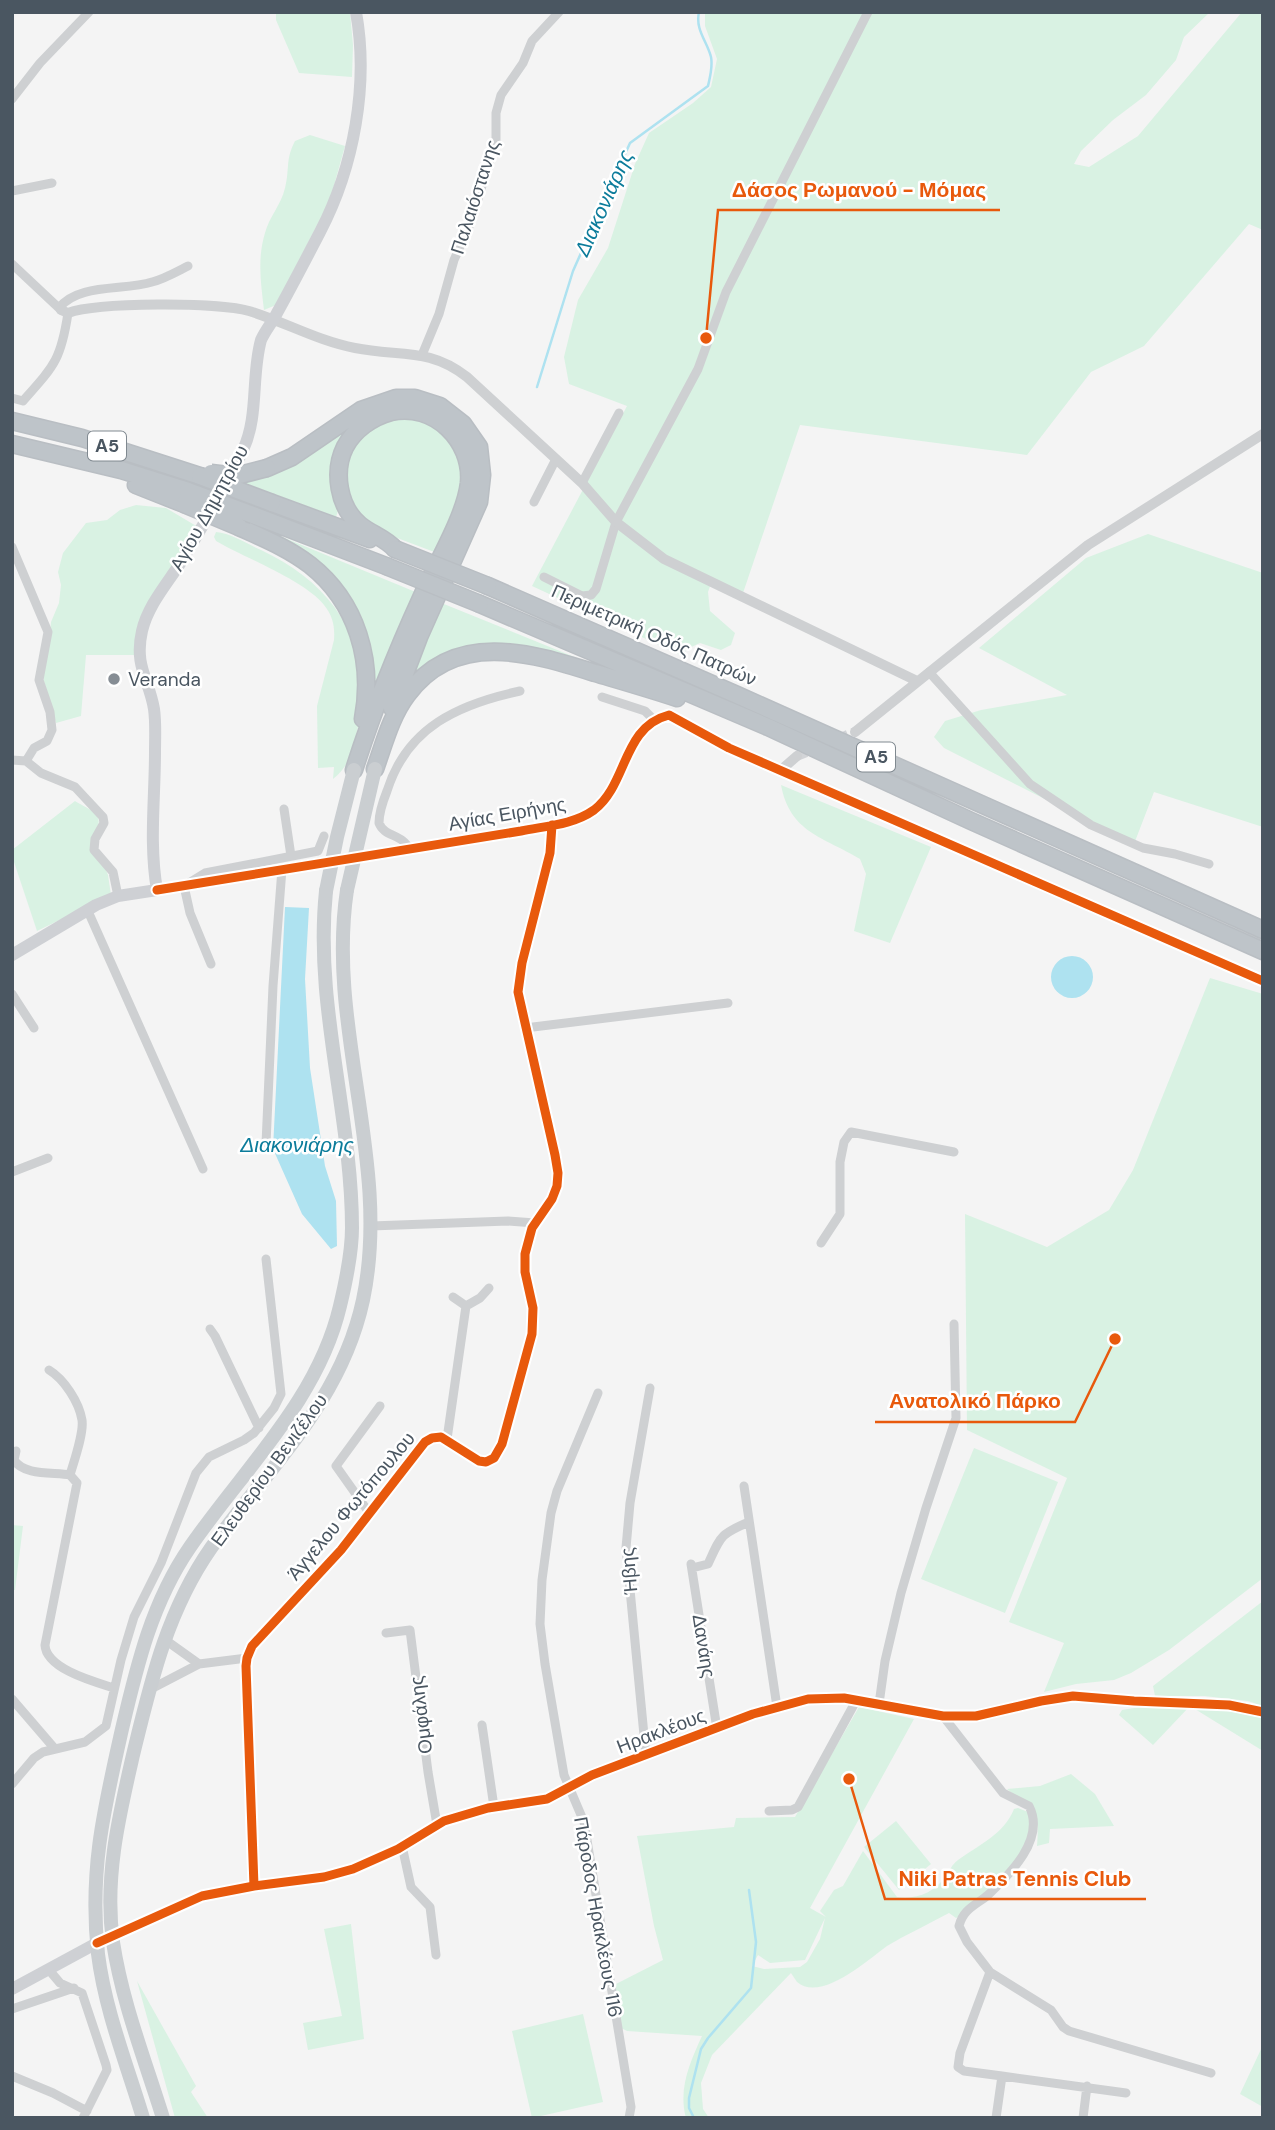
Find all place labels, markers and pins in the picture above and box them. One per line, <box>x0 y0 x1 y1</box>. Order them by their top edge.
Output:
callout: Δάσος Ρωμανού - Μόμας <box>718 168 1000 210</box>
place label: Veranda <box>128 667 201 692</box>
marker: Veranda <box>106 671 122 687</box>
callout: Ανατολικό Πάρκο <box>875 1380 1075 1422</box>
callout: Niki Patras Tennis Club <box>885 1857 1146 1899</box>

